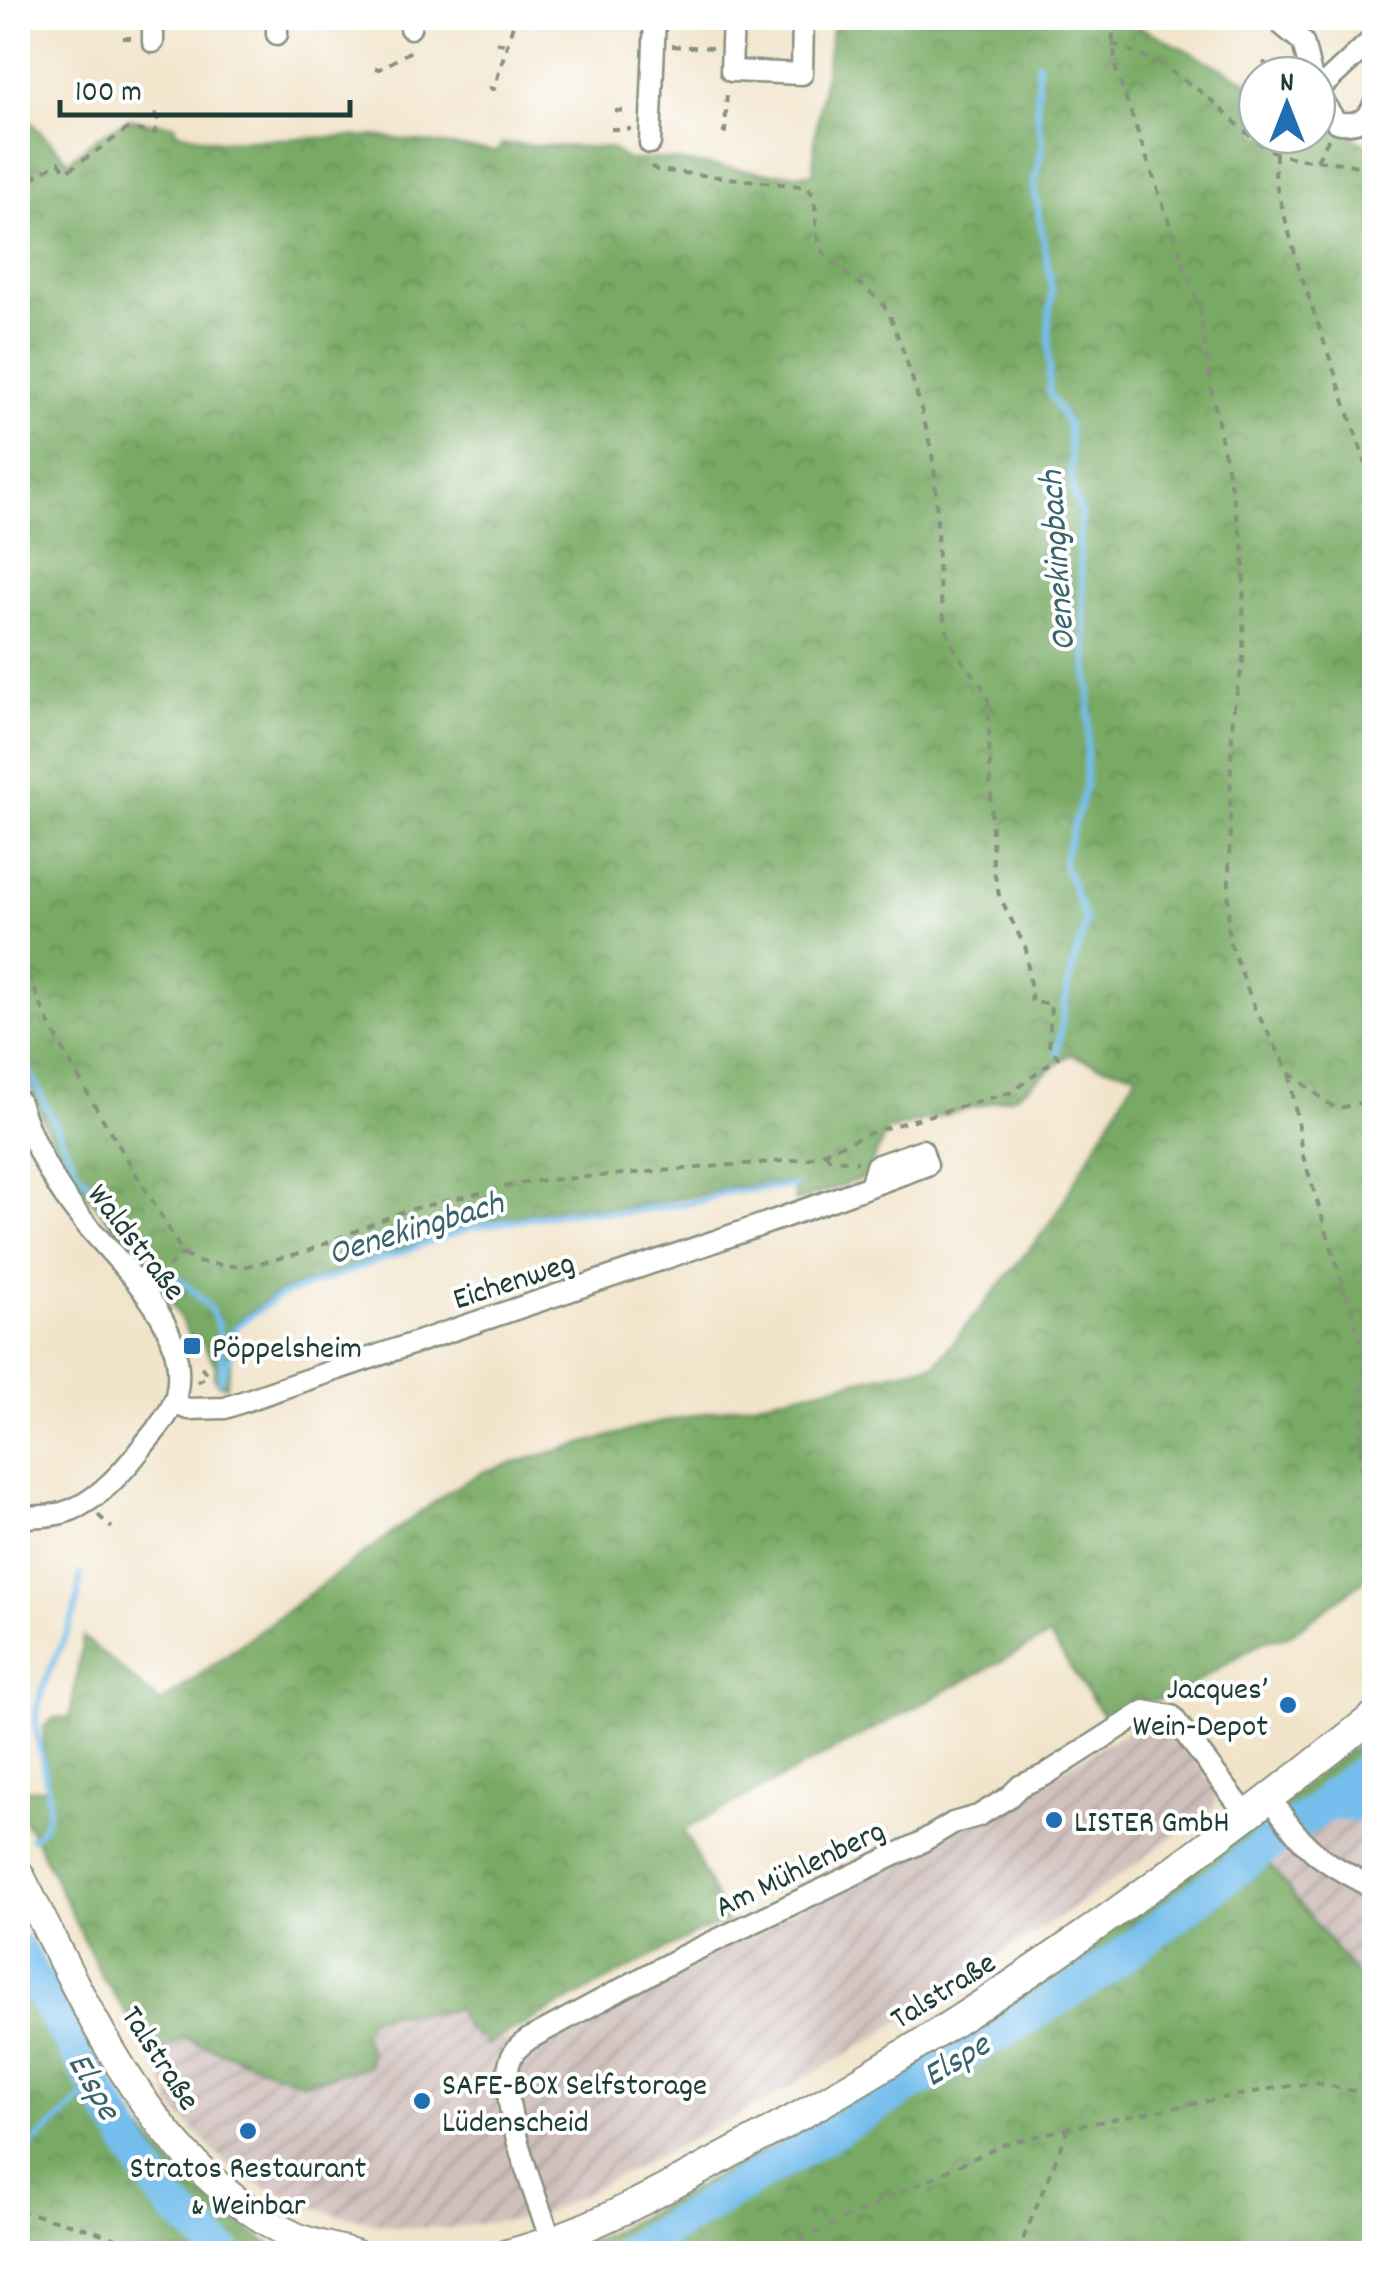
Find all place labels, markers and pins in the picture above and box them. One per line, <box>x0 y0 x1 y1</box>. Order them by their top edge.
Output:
place label: Pöppelsheim <box>212 1328 362 1374</box>
marker: Pöppelsheim <box>181 1335 203 1357</box>
place label: Jacques’ Wein-Depot <box>1133 1669 1268 1752</box>
marker: Jacques’ Wein-Depot <box>1277 1694 1299 1716</box>
place label: LISTER GmbH <box>1074 1802 1230 1848</box>
marker: LISTER GmbH <box>1043 1809 1065 1831</box>
place label: SAFE-BOX Selfstorage Lüdenscheid <box>442 2065 707 2148</box>
marker: SAFE-BOX Selfstorage Lüdenscheid <box>411 2090 433 2112</box>
marker: Stratos Restaurant & Weinbar <box>237 2120 259 2142</box>
place label: Stratos Restaurant & Weinbar <box>130 2148 367 2231</box>

